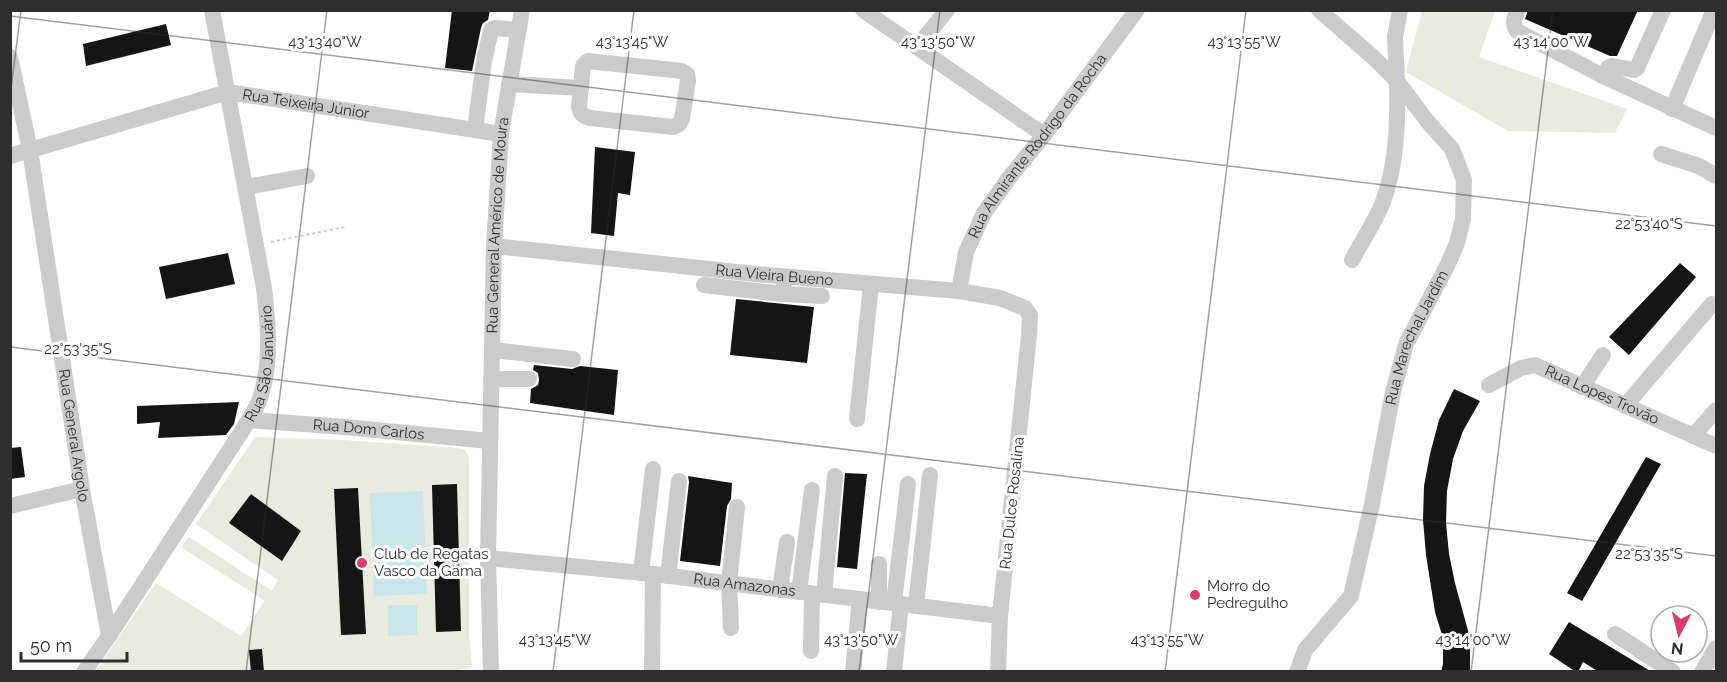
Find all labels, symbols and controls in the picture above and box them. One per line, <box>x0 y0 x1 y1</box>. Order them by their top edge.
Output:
text: 43°13'40"W <box>288 33 362 51</box>
text: 43°13'45"W <box>596 33 668 51</box>
text: 43°13'50"W <box>901 33 975 51</box>
text: 43°13'55"W <box>1207 33 1281 51</box>
text: 43°14'00"W <box>1513 33 1589 51</box>
street label: Rua Almirante Rodrigo da Rocha <box>965 50 1110 241</box>
street label: Rua Teixeira Júnior <box>241 85 371 123</box>
street label: Rua General Américo de Moura <box>483 116 513 334</box>
text: 22°53'40"S <box>1615 215 1683 233</box>
street label: Rua Vieira Bueno <box>715 261 834 289</box>
street label: Rua Marechal Jardim <box>1382 267 1452 406</box>
street label: Rua São Januário <box>241 304 277 425</box>
text: 22°53'35"S <box>44 340 112 358</box>
street label: Rua Lopes Trovão <box>1542 362 1662 428</box>
street label: Rua General Argolo <box>55 368 93 504</box>
street label: Rua Dom Carlos <box>312 416 425 444</box>
street label: Rua Dulce Rosalina <box>996 436 1028 570</box>
place label: Club de Regatas Vasco da Gama <box>374 545 489 580</box>
text: 22°53'35"S <box>1615 545 1683 563</box>
marker: Club de Regatas Vasco da Gama <box>355 556 369 570</box>
street label: Rua Amazonas <box>693 570 797 600</box>
place label: Morro do Pedregulho <box>1207 577 1288 612</box>
marker: Morro do Pedregulho <box>1188 588 1202 602</box>
north arrow <box>1649 604 1709 664</box>
scale bar <box>21 625 128 663</box>
text: 43°13'45"W <box>519 631 591 649</box>
text: 43°13'50"W <box>824 631 898 649</box>
text: 43°13'55"W <box>1130 631 1204 649</box>
text: 43°14'00"W <box>1435 631 1511 649</box>
text: 50 m <box>30 635 72 656</box>
text: N <box>1670 638 1684 659</box>

